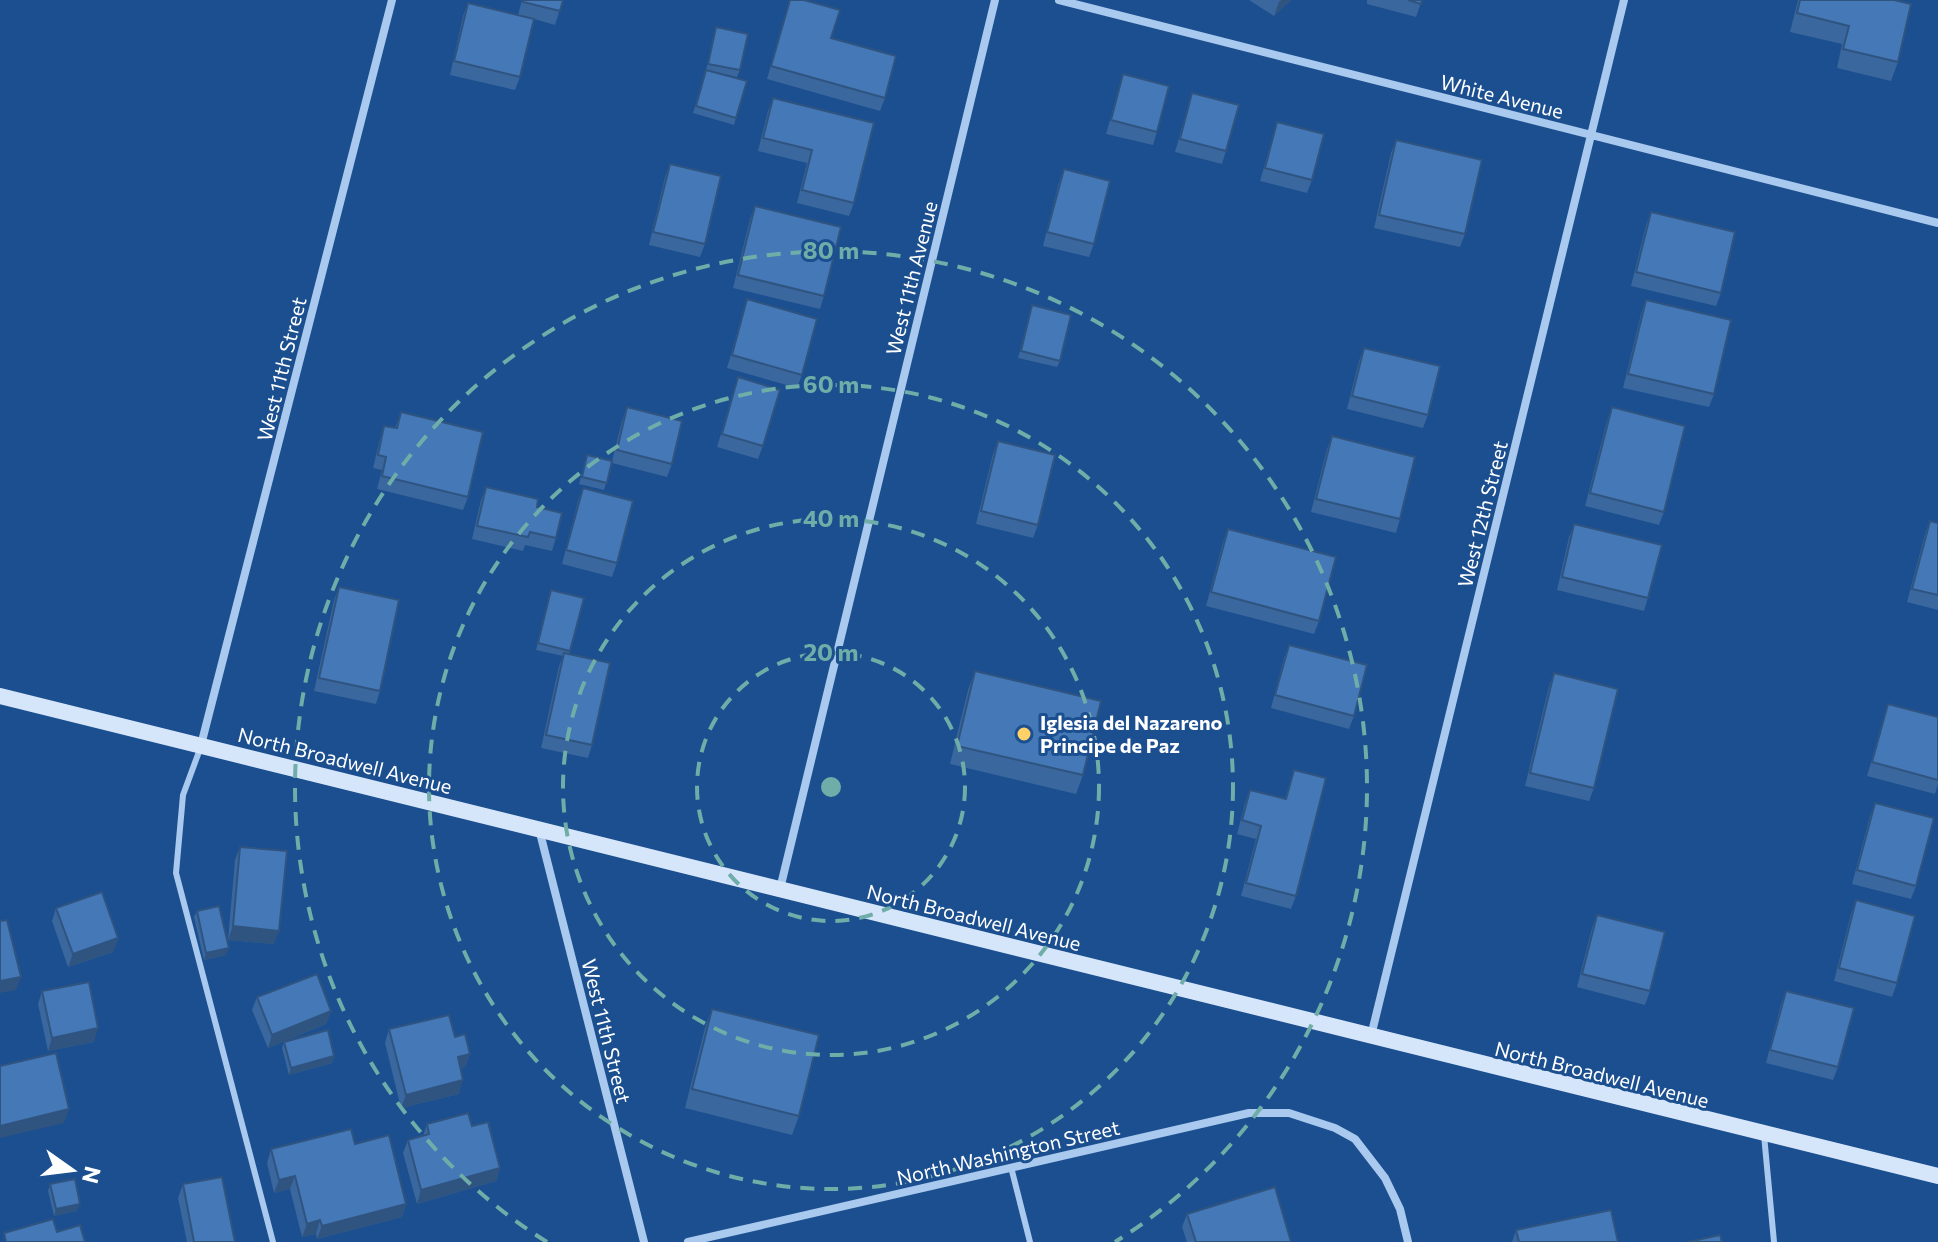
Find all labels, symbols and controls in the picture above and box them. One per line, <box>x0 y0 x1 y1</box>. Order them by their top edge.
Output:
street label: White Avenue <box>1438 69 1566 123</box>
street label: West 11th Avenue <box>880 198 942 358</box>
text: 80 m <box>803 235 859 264</box>
street label: West 11th Street <box>251 294 311 444</box>
text: 60 m <box>803 369 859 398</box>
street label: West 12th Street <box>1452 438 1512 590</box>
text: 40 m <box>803 503 859 532</box>
text: 20 m <box>804 637 858 666</box>
place label: Iglesia del Nazareno Principe de Paz <box>1040 710 1222 757</box>
street label: North Broadwell Avenue <box>235 722 455 798</box>
marker: Iglesia del Nazareno Principe de Paz <box>1015 725 1033 743</box>
centre of rings <box>817 773 845 801</box>
street label: North Broadwell Avenue <box>864 879 1084 955</box>
street label: West 11th Street <box>577 956 637 1106</box>
street label: North Broadwell Avenue <box>1492 1036 1712 1112</box>
street label: North Washington Street <box>894 1115 1122 1189</box>
north arrow <box>32 1130 112 1210</box>
text: N <box>77 1164 107 1186</box>

